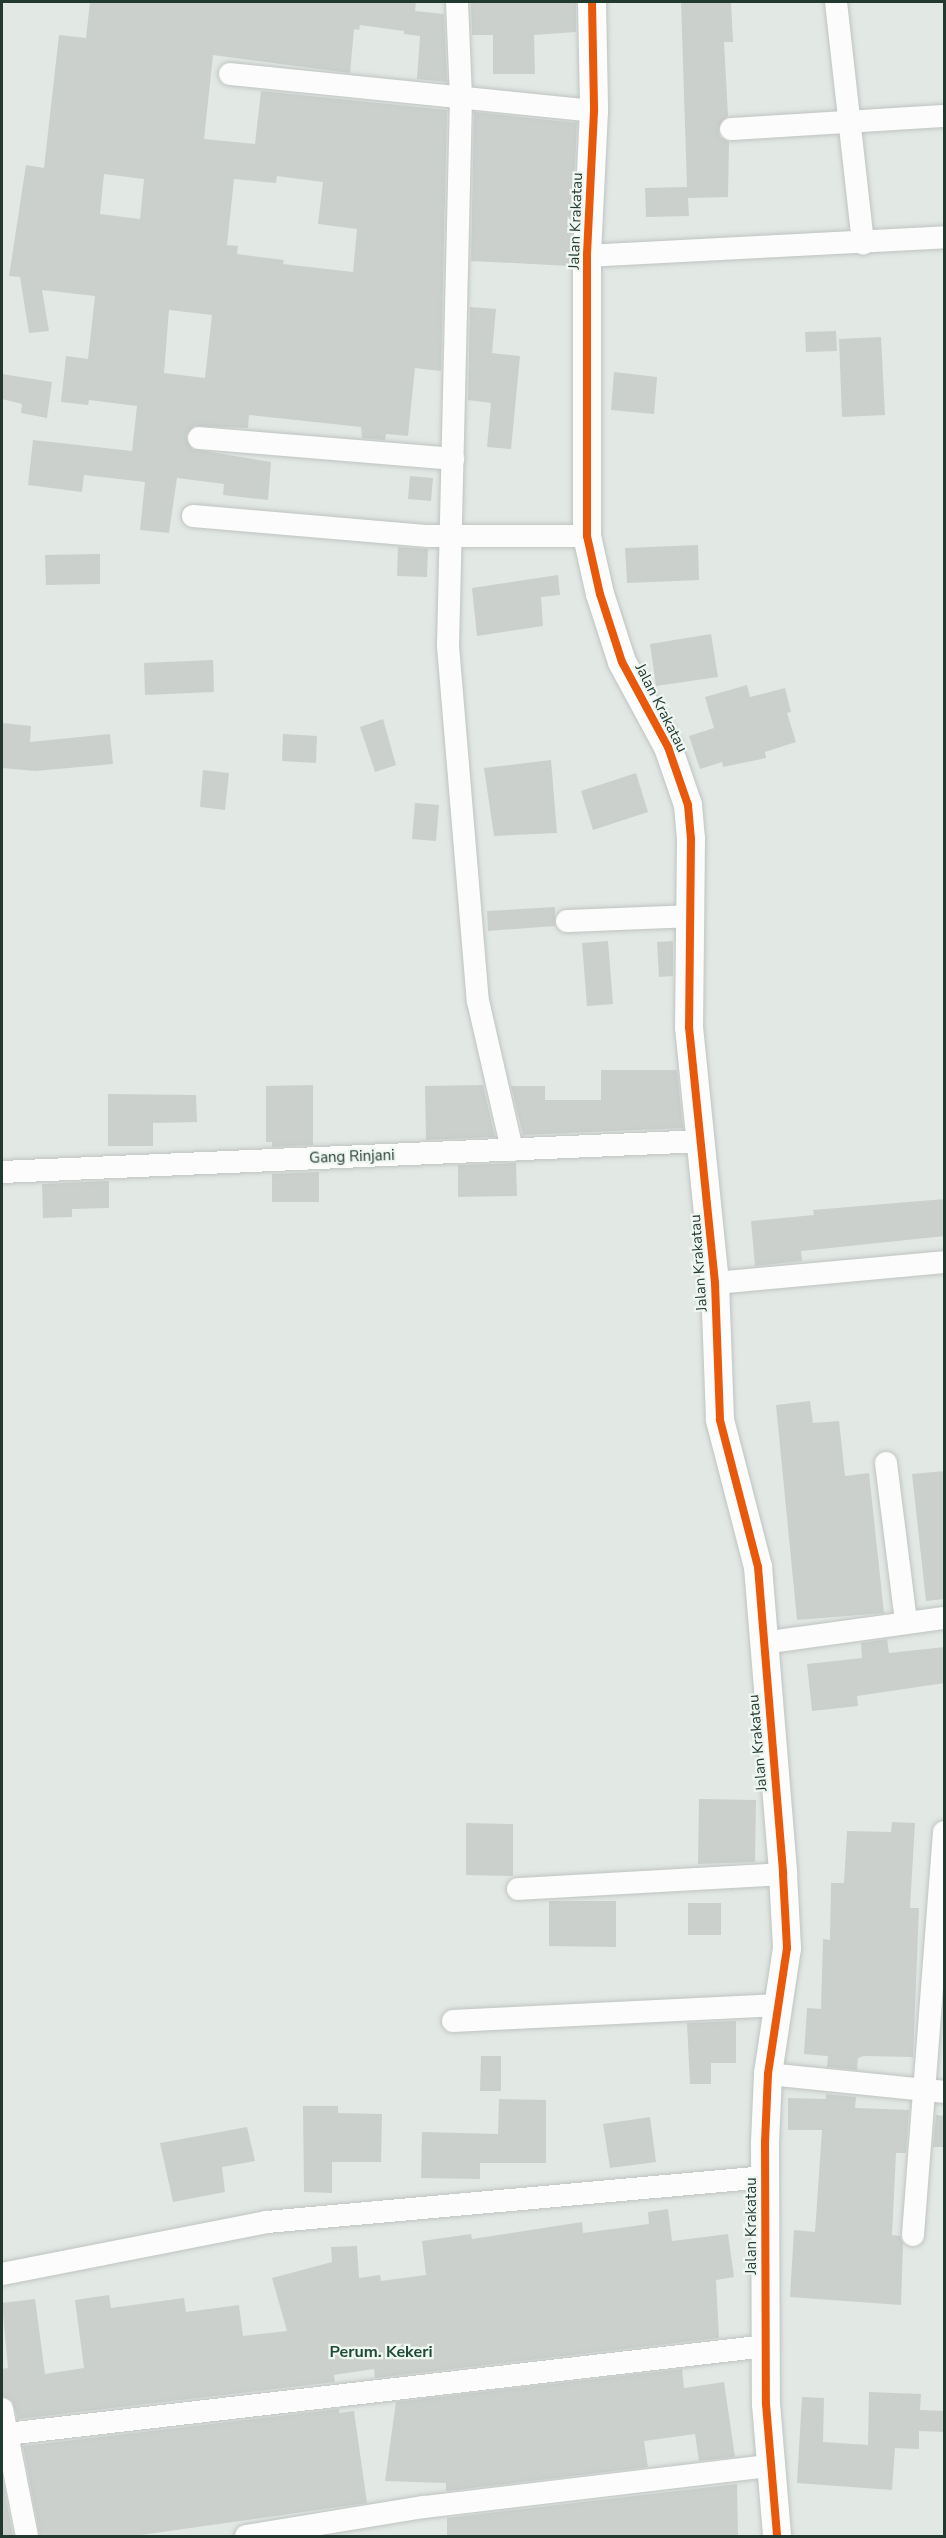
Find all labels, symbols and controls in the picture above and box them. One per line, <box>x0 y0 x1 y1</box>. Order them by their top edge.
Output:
street label: Jalan Krakatau <box>565 172 587 270</box>
street label: Jalan Krakatau <box>631 661 691 755</box>
street label: Gang Rinjani <box>309 1147 395 1167</box>
street label: Jalan Krakatau <box>687 1214 711 1312</box>
street label: Jalan Krakatau <box>745 1694 771 1792</box>
street label: Jalan Krakatau <box>743 2177 761 2275</box>
district label: Perum. Kekeri <box>329 2342 433 2362</box>

